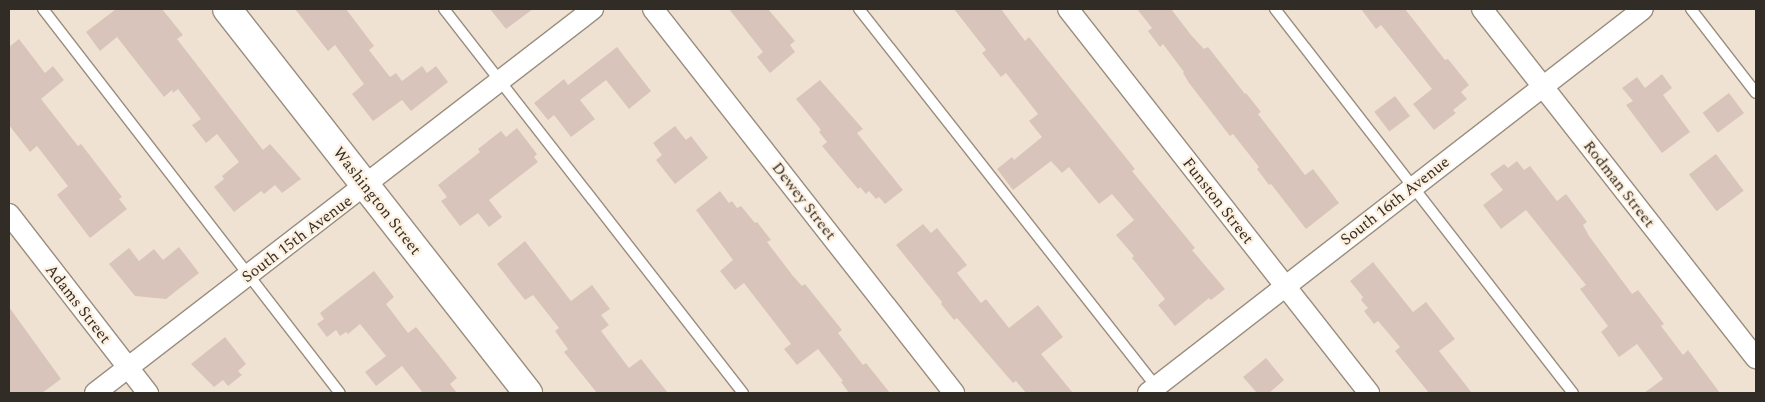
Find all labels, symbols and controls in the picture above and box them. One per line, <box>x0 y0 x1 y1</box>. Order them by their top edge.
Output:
street label: Rodman Street <box>1579 137 1659 231</box>
street label: Washington Street <box>329 143 425 259</box>
street label: South 16th Avenue <box>1337 152 1453 250</box>
street label: Funston Street <box>1178 154 1258 248</box>
street label: Dewey Street <box>768 158 840 244</box>
street label: South 15th Avenue <box>238 191 356 287</box>
street label: Adams Street <box>41 261 115 347</box>

